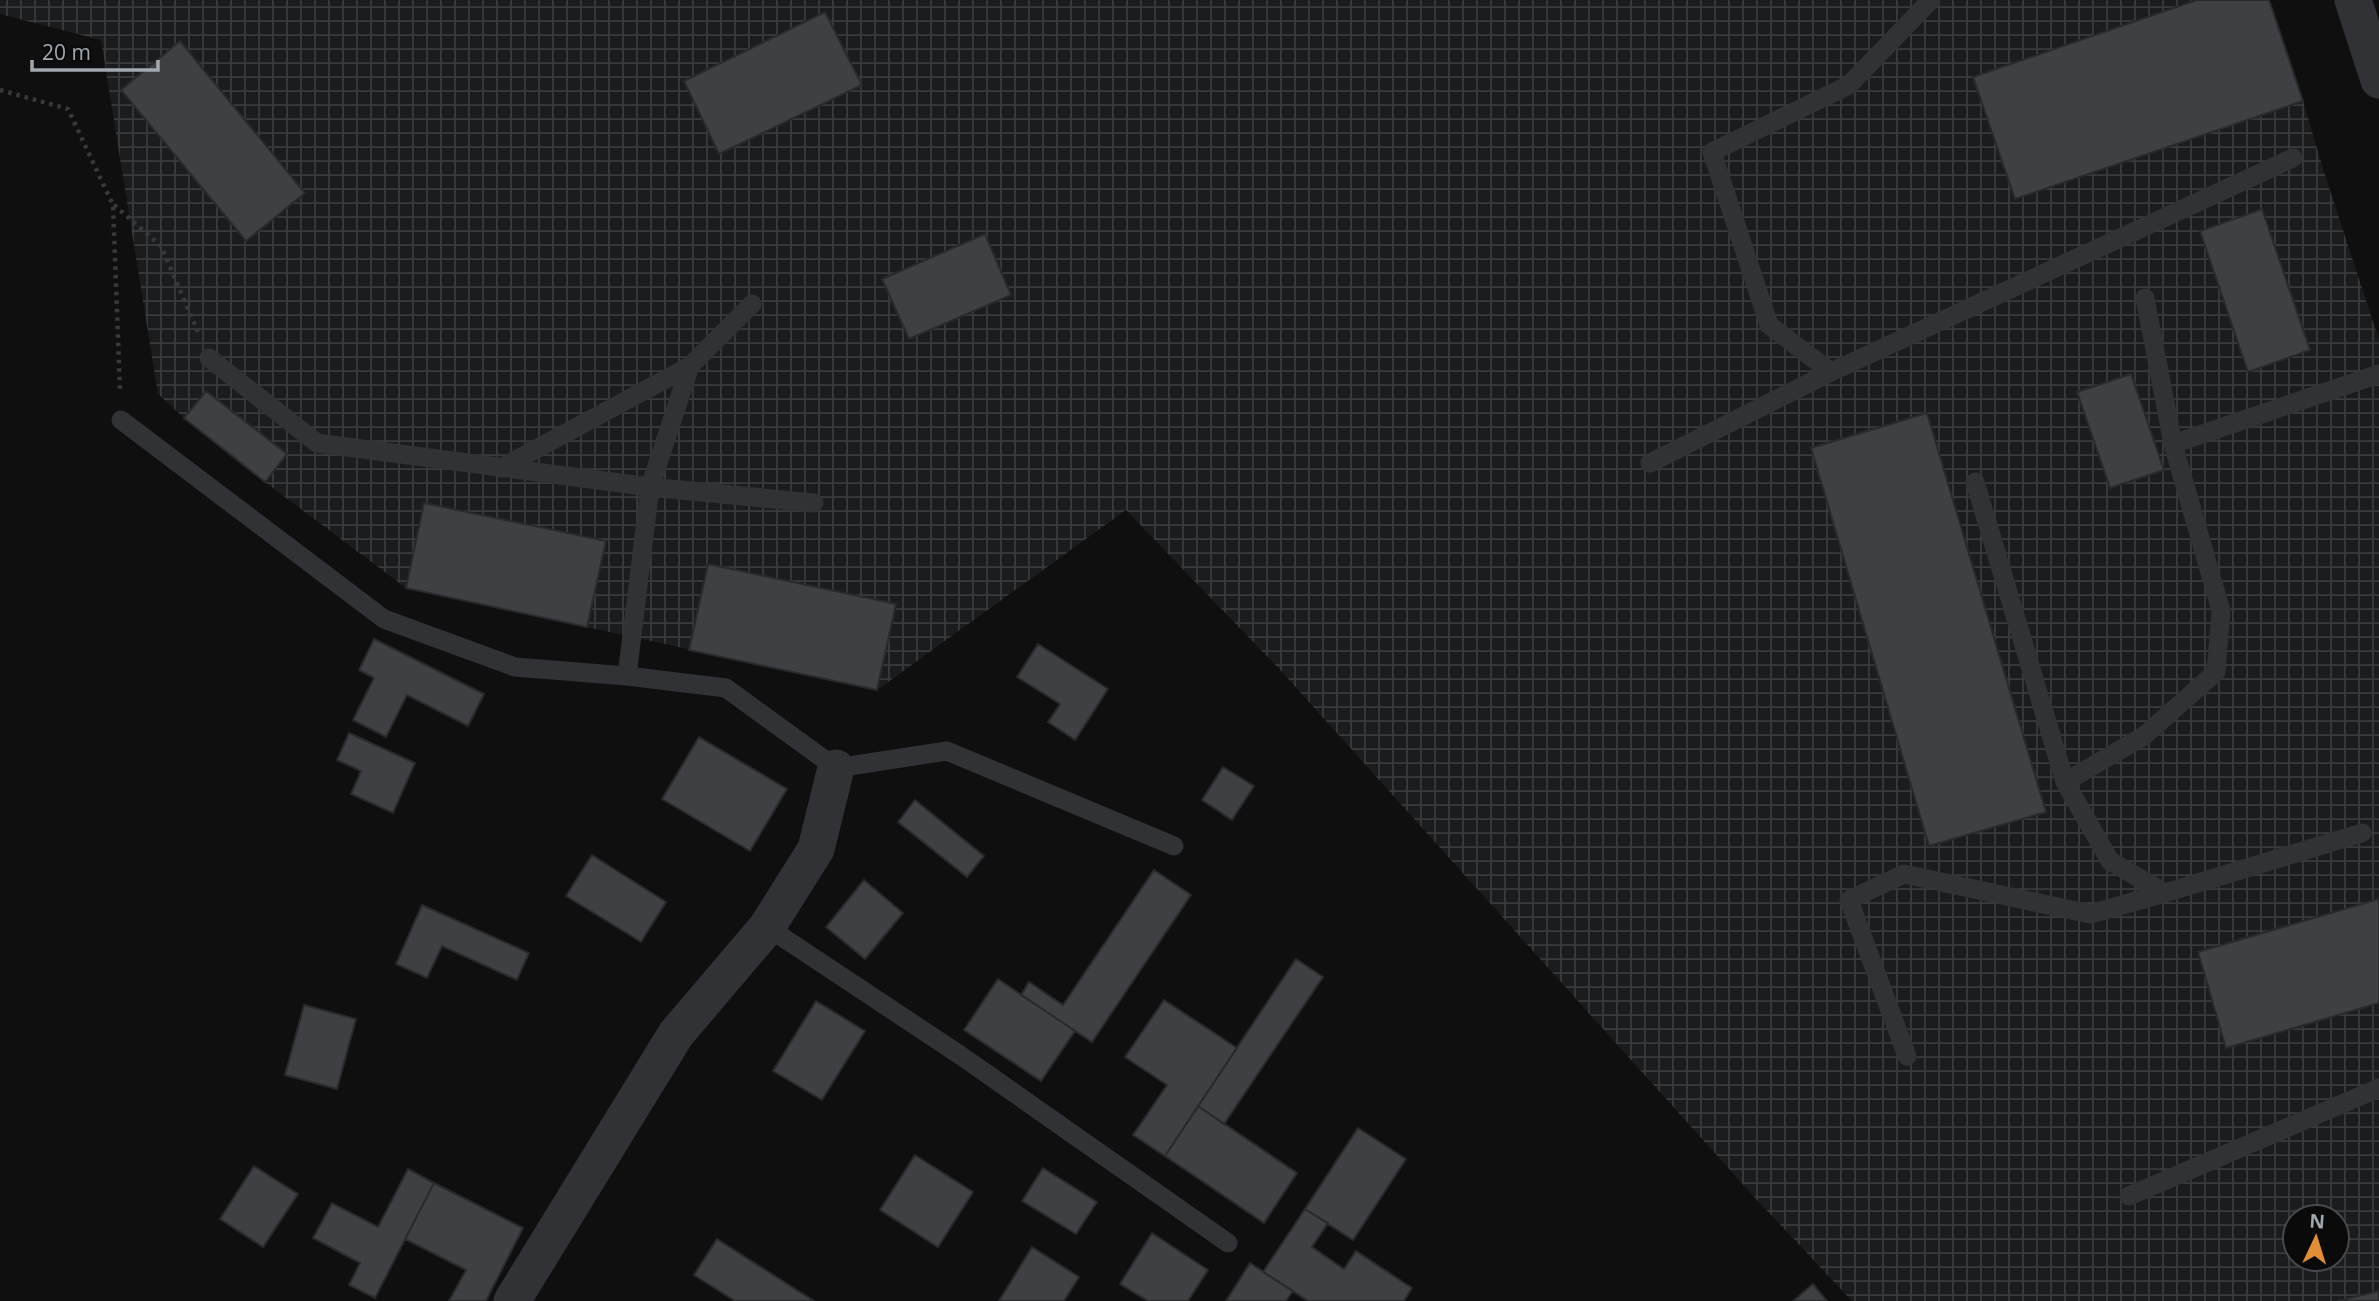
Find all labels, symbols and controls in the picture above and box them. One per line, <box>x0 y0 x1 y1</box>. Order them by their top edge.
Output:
scale bar <box>32 28 158 72</box>
text: 20 m <box>42 38 91 66</box>
north arrow <box>2281 1203 2351 1273</box>
text: N <box>2309 1208 2326 1235</box>

